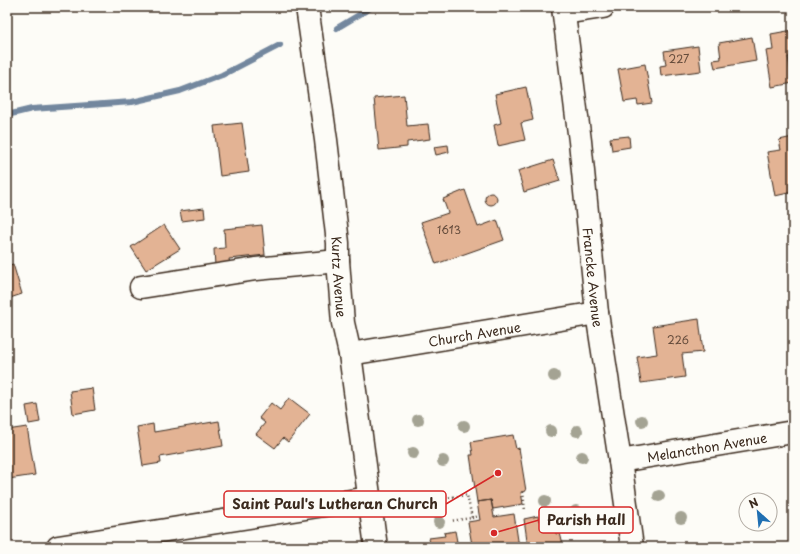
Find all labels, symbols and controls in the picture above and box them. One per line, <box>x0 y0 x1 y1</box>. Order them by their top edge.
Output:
house number: 227 <box>669 50 689 67</box>
house number: 1613 <box>437 221 461 238</box>
street label: Francke Avenue <box>579 227 609 328</box>
street label: Kurtz Avenue <box>328 235 352 318</box>
street label: Church Avenue <box>427 316 522 350</box>
house number: 226 <box>667 331 689 348</box>
street label: Melancthon Avenue <box>645 427 768 466</box>
callout: Saint Paul's Lutheran Church <box>224 491 446 517</box>
north arrow <box>738 492 778 532</box>
text: Saint Paul's Lutheran Church <box>232 493 438 514</box>
text: N <box>745 493 761 512</box>
callout: Parish Hall <box>539 507 633 533</box>
text: Parish Hall <box>547 509 625 530</box>

